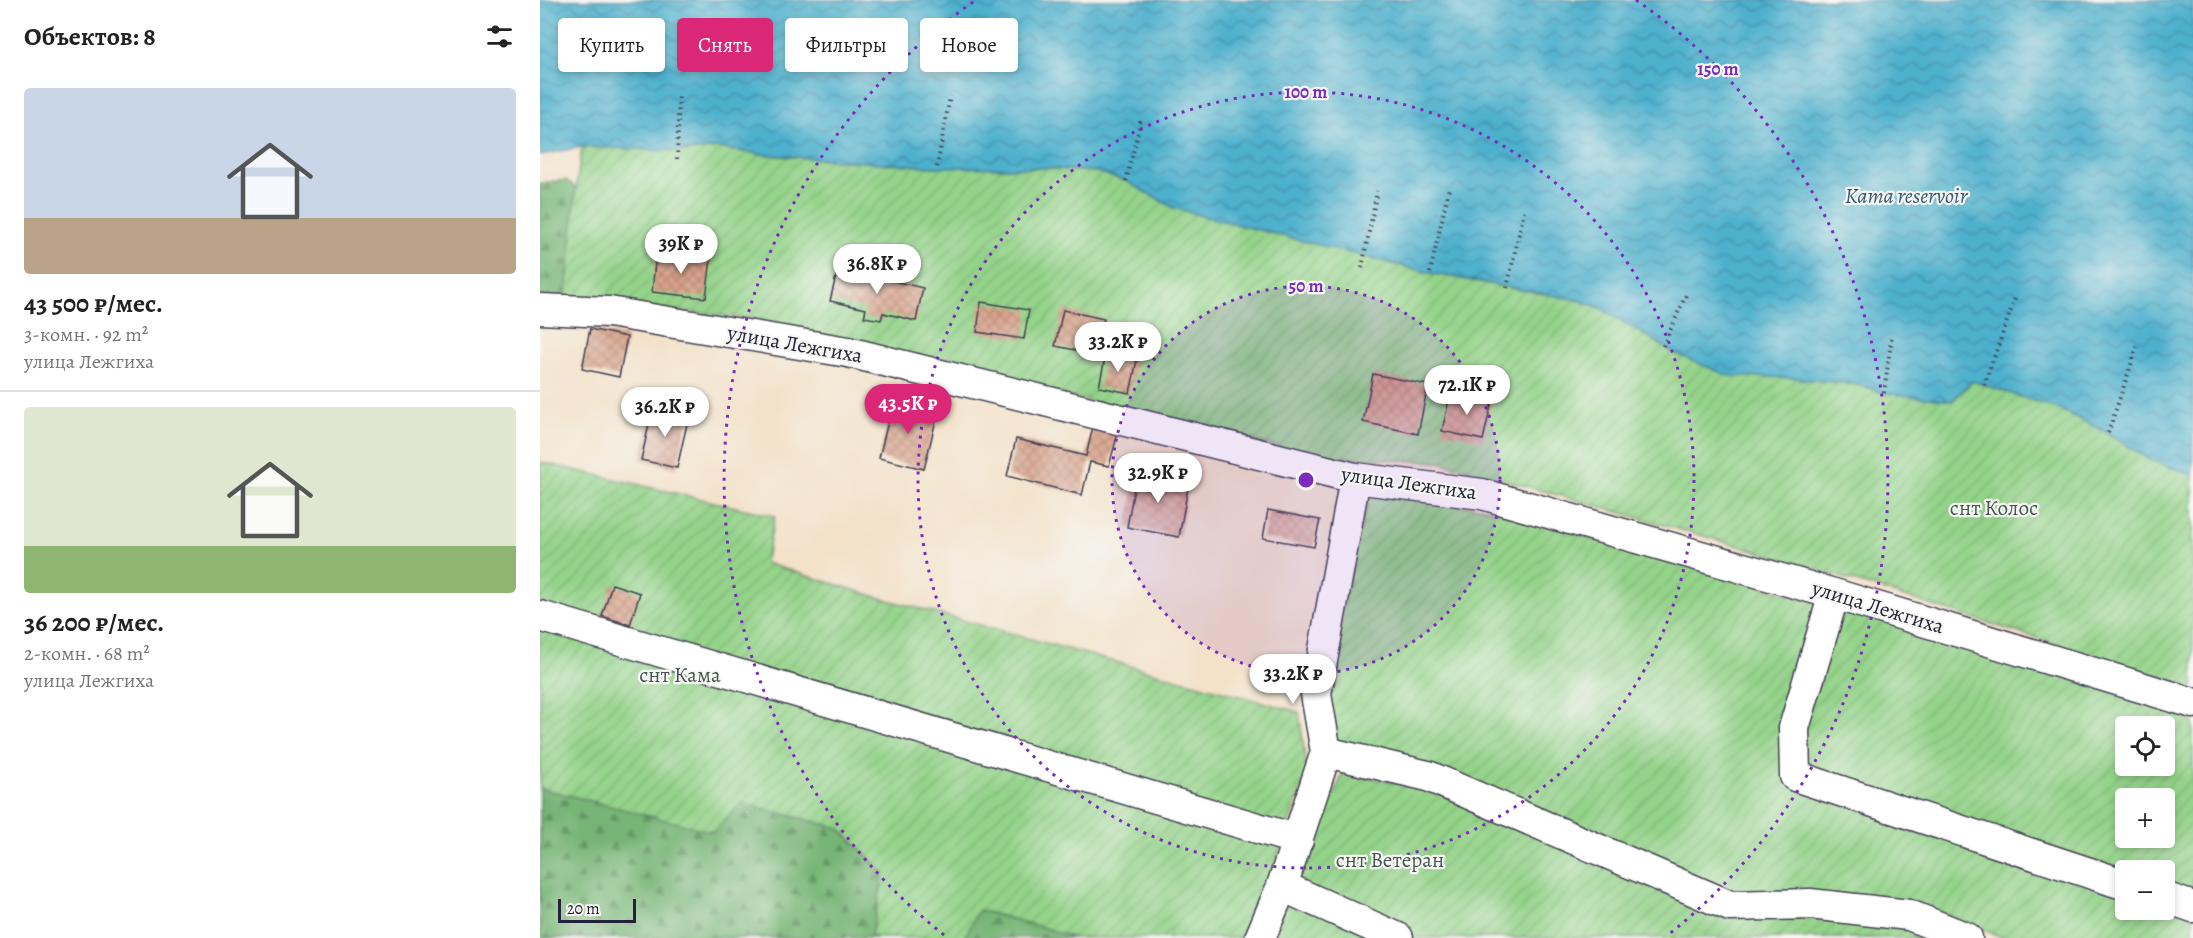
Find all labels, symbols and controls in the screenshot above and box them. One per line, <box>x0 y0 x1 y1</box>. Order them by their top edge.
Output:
chip: Купить <box>558 18 665 72</box>
chip: Снять <box>677 18 773 72</box>
chip: Фильтры <box>785 18 908 72</box>
chip: Новое <box>920 18 1018 72</box>
text: Объектов: 8 <box>24 19 156 54</box>
icon: filters <box>483 20 516 53</box>
text: 150 m <box>1697 57 1739 81</box>
text: 100 m <box>1285 80 1327 104</box>
icon: home <box>216 127 324 235</box>
water label: Kama reservoir <box>1845 181 1969 211</box>
pin: 39K ₽ <box>639 224 723 275</box>
text: 39K ₽ <box>659 230 703 257</box>
pin: 36.8K ₽ <box>822 244 932 295</box>
text: 36.8K ₽ <box>847 250 907 277</box>
text: 50 m <box>1289 274 1323 298</box>
text: 43 500 ₽/мес. <box>24 286 163 321</box>
street label: улица Лежгиха <box>724 318 865 370</box>
text: 3-комн. · 92 m² <box>24 321 148 348</box>
pin: 33.2K ₽ <box>1063 322 1173 373</box>
text: 33.2K ₽ <box>1088 328 1148 355</box>
text: улица Лежгиха <box>24 348 154 375</box>
pin: 72.1K ₽ <box>1412 365 1522 416</box>
text: 72.1K ₽ <box>1438 371 1496 398</box>
pin: 43.5K ₽ <box>853 384 963 435</box>
pin: 36.2K ₽ <box>610 387 720 438</box>
text: 43.5K ₽ <box>879 390 937 417</box>
text: 36.2K ₽ <box>635 393 695 420</box>
icon: home <box>216 446 324 554</box>
pin: 32.9K ₽ <box>1103 453 1213 504</box>
text: 32.9K ₽ <box>1128 459 1188 486</box>
street label: улица Лежгиха <box>1338 459 1479 506</box>
centre of rings <box>1296 470 1316 490</box>
park label: снт Колос <box>1950 494 2038 522</box>
street label: улица Лежгиха <box>1808 573 1948 640</box>
text: 36 200 ₽/мес. <box>24 605 164 640</box>
text: 2-комн. · 68 m² <box>24 640 150 667</box>
pin: 33.2K ₽ <box>1238 654 1348 705</box>
text: 33.2K ₽ <box>1263 660 1323 687</box>
park label: снт Кама <box>639 661 721 689</box>
text: улица Лежгиха <box>24 667 154 694</box>
map controls <box>2115 716 2175 920</box>
button: locate <box>2115 716 2175 776</box>
button: + <box>2115 788 2175 848</box>
park label: снт Ветеран <box>1336 846 1444 874</box>
button: − <box>2115 860 2175 920</box>
scale bar <box>558 896 636 924</box>
text: 20 m <box>567 898 600 920</box>

